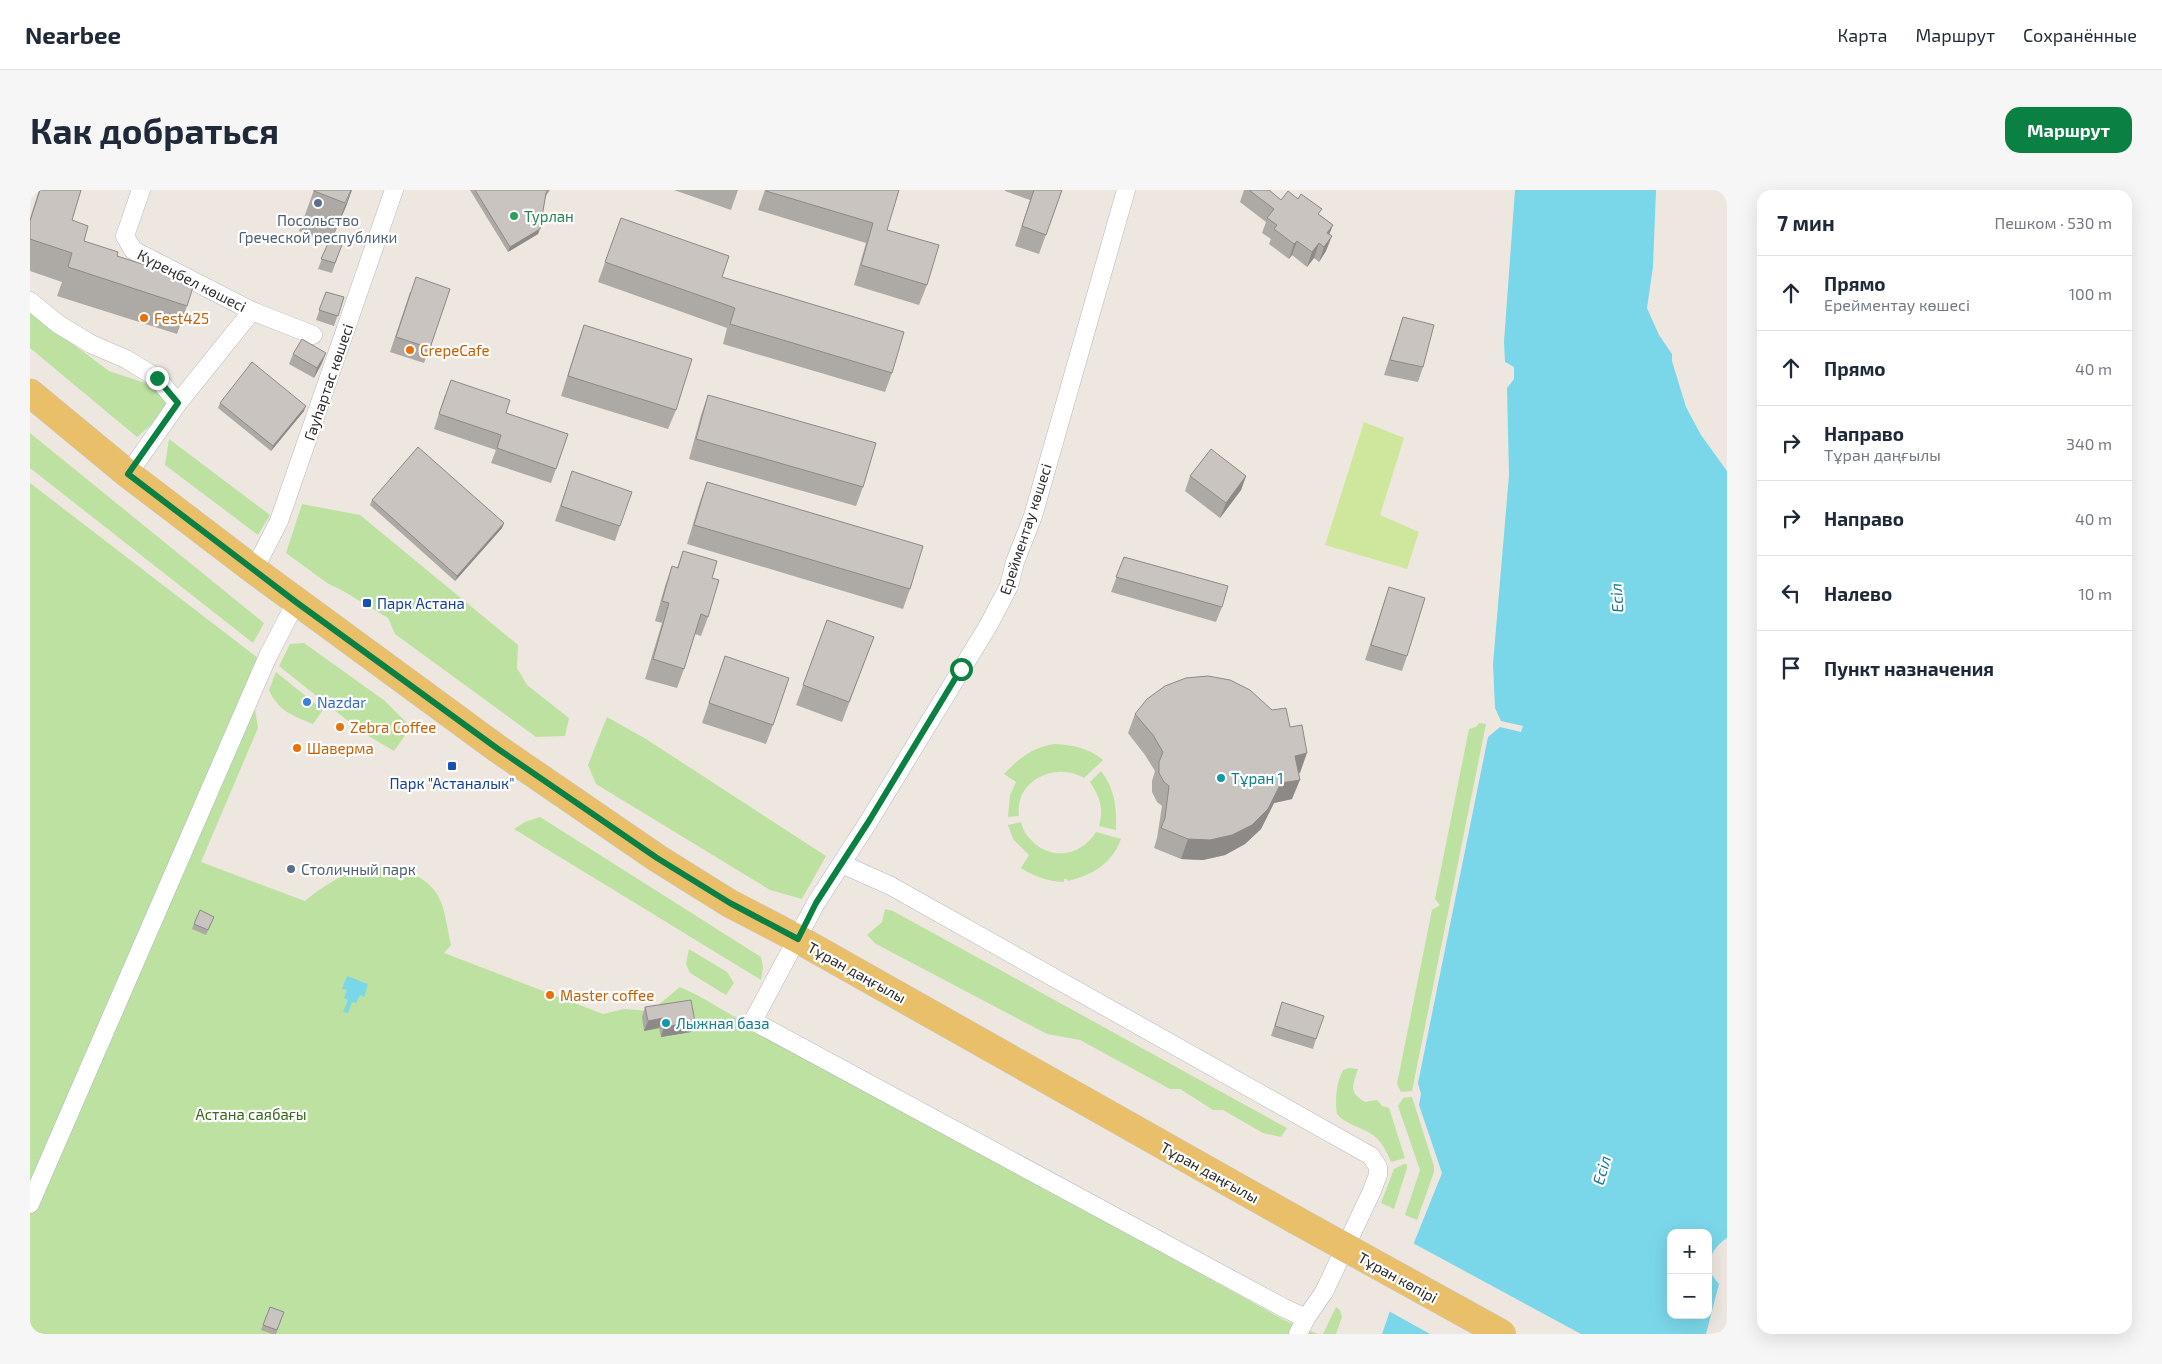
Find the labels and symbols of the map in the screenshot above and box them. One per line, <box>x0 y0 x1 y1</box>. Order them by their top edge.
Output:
marker: Посольство Греческой республики <box>312 197 324 209</box>
place label: Турлан <box>524 207 574 226</box>
marker: Турлан <box>508 210 520 222</box>
place label: Посольство Греческой республики <box>239 211 397 247</box>
street label: Күреңбел көшесі <box>135 245 249 315</box>
place label: Fest425 <box>154 309 209 327</box>
marker: Fest425 <box>138 312 150 324</box>
street label: Гауhартас көшесі <box>300 321 357 443</box>
place label: CrepeCafe <box>420 341 490 359</box>
marker: CrepeCafe <box>404 344 416 356</box>
route end <box>146 367 169 390</box>
street label: Ерейментау көшесі <box>995 461 1056 597</box>
water label: Есіл <box>1605 583 1627 613</box>
place label: Парк Астана <box>377 594 465 612</box>
marker: Парк Астана <box>361 597 373 609</box>
route start <box>950 658 973 681</box>
place label: Nazdar <box>317 693 366 711</box>
marker: Nazdar <box>301 696 313 708</box>
place label: Zebra Coffee <box>350 718 436 736</box>
marker: Zebra Coffee <box>334 721 346 733</box>
place label: Шаверма <box>307 739 374 757</box>
marker: Шаверма <box>291 742 303 754</box>
marker: Парк "Астаналык" <box>446 760 458 772</box>
place label: Тұран 1 <box>1231 769 1284 787</box>
marker: Тұран 1 <box>1215 772 1227 784</box>
place label: Парк "Астаналык" <box>390 774 514 792</box>
place label: Столичный парк <box>301 860 416 878</box>
marker: Столичный парк <box>285 863 297 875</box>
street label: Тұран даңғылы <box>805 938 909 1006</box>
place label: Master coffee <box>560 986 654 1004</box>
marker: Master coffee <box>544 989 556 1001</box>
place label: Лыжная база <box>676 1014 770 1032</box>
marker: Лыжная база <box>660 1017 672 1029</box>
park label: Астана саябағы <box>195 1105 307 1123</box>
street label: Тұран даңғылы <box>1158 1138 1262 1206</box>
water label: Есіл <box>1588 1153 1614 1187</box>
street label: Тұран көпірі <box>1355 1248 1441 1306</box>

